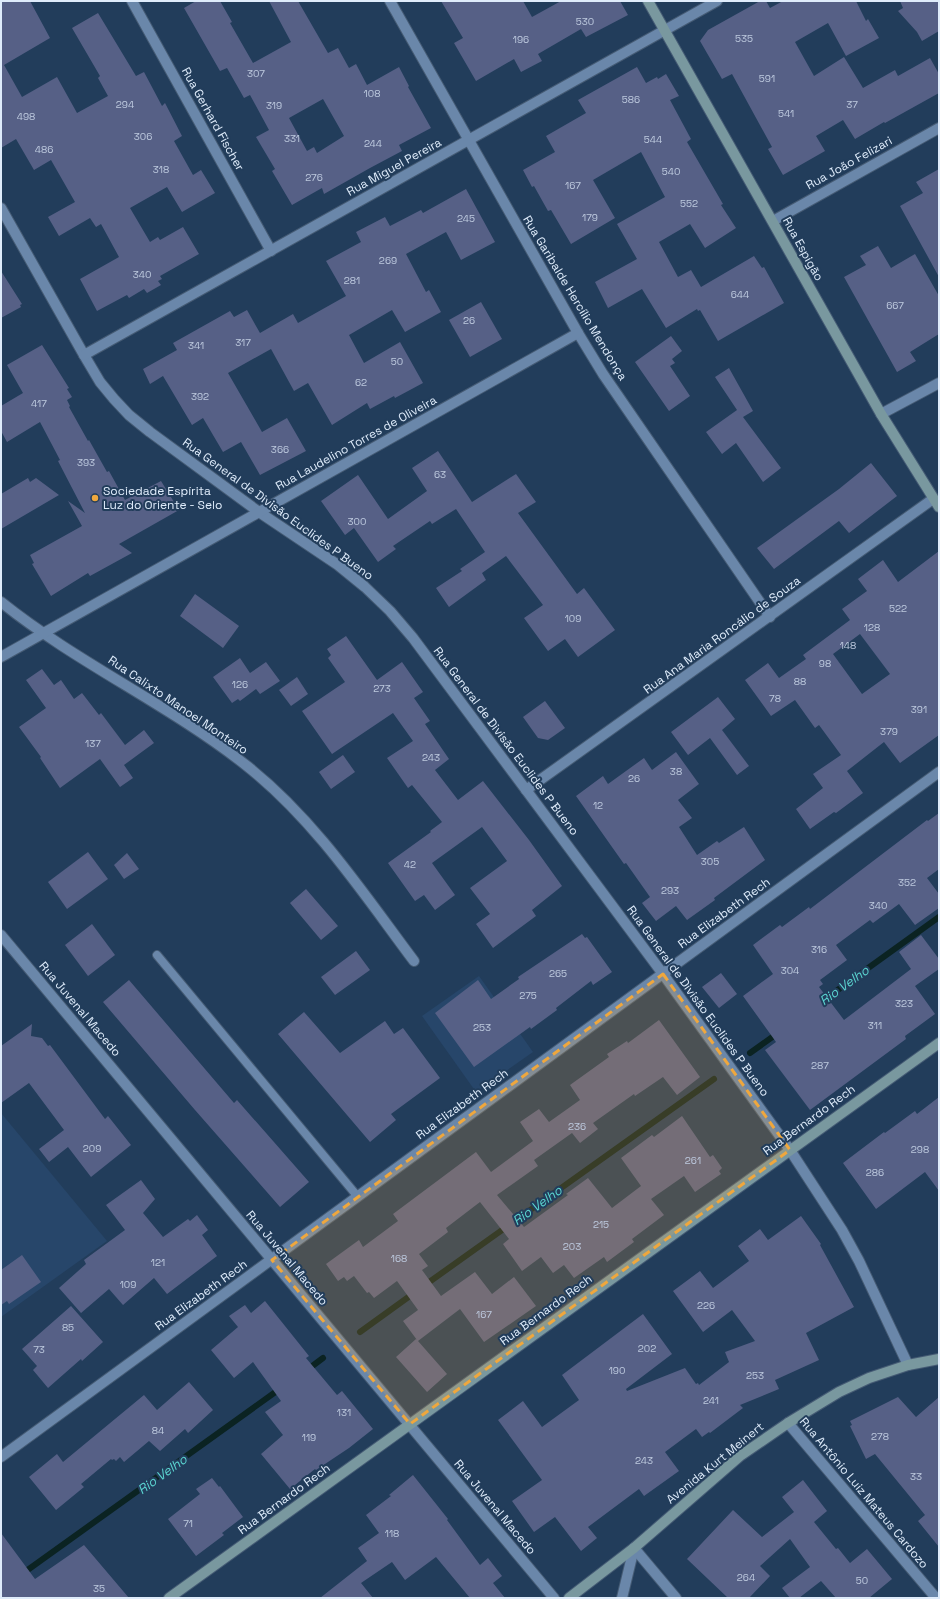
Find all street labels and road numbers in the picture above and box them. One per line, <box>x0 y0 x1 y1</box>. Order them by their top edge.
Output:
street label: Rua Gerhard Fischer <box>178 65 248 174</box>
street label: Rua João Felizari <box>803 133 895 193</box>
street label: Rua Miguel Pereira <box>344 134 444 200</box>
street label: Rua Garibalde Hercílio Mendonça <box>519 213 631 384</box>
street label: Rua Espigão <box>779 214 827 284</box>
street label: Rua Laudelino Torres de Oliveira <box>273 392 439 494</box>
street label: Rua General de Divisão Euclides P Bueno <box>179 434 377 584</box>
street label: Rua Ana Maria Roncálio de Souza <box>640 573 804 697</box>
street label: Rua General de Divisão Euclides P Bueno <box>430 643 582 839</box>
street label: Rua Calixto Manoel Monteiro <box>105 652 251 758</box>
street label: Rua Elizabeth Rech <box>675 874 773 952</box>
street label: Rua General de Divisão Euclides P Bueno <box>623 902 773 1100</box>
street label: Rua Juvenal Macedo <box>36 958 124 1060</box>
street label: Rua Elizabeth Rech <box>413 1065 511 1143</box>
street label: Rua Bernardo Rech <box>760 1081 858 1159</box>
street label: Rua Juvenal Macedo <box>243 1207 331 1309</box>
street label: Rua Elizabeth Rech <box>152 1256 250 1334</box>
street label: Rua Bernardo Rech <box>497 1271 595 1349</box>
street label: Rua Antônio Luiz Mateus Cardozo <box>796 1414 932 1572</box>
street label: Avenida Kurt Meinert <box>663 1419 767 1507</box>
street label: Rua Juvenal Macedo <box>451 1456 539 1558</box>
street label: Rua Bernardo Rech <box>235 1460 333 1538</box>

